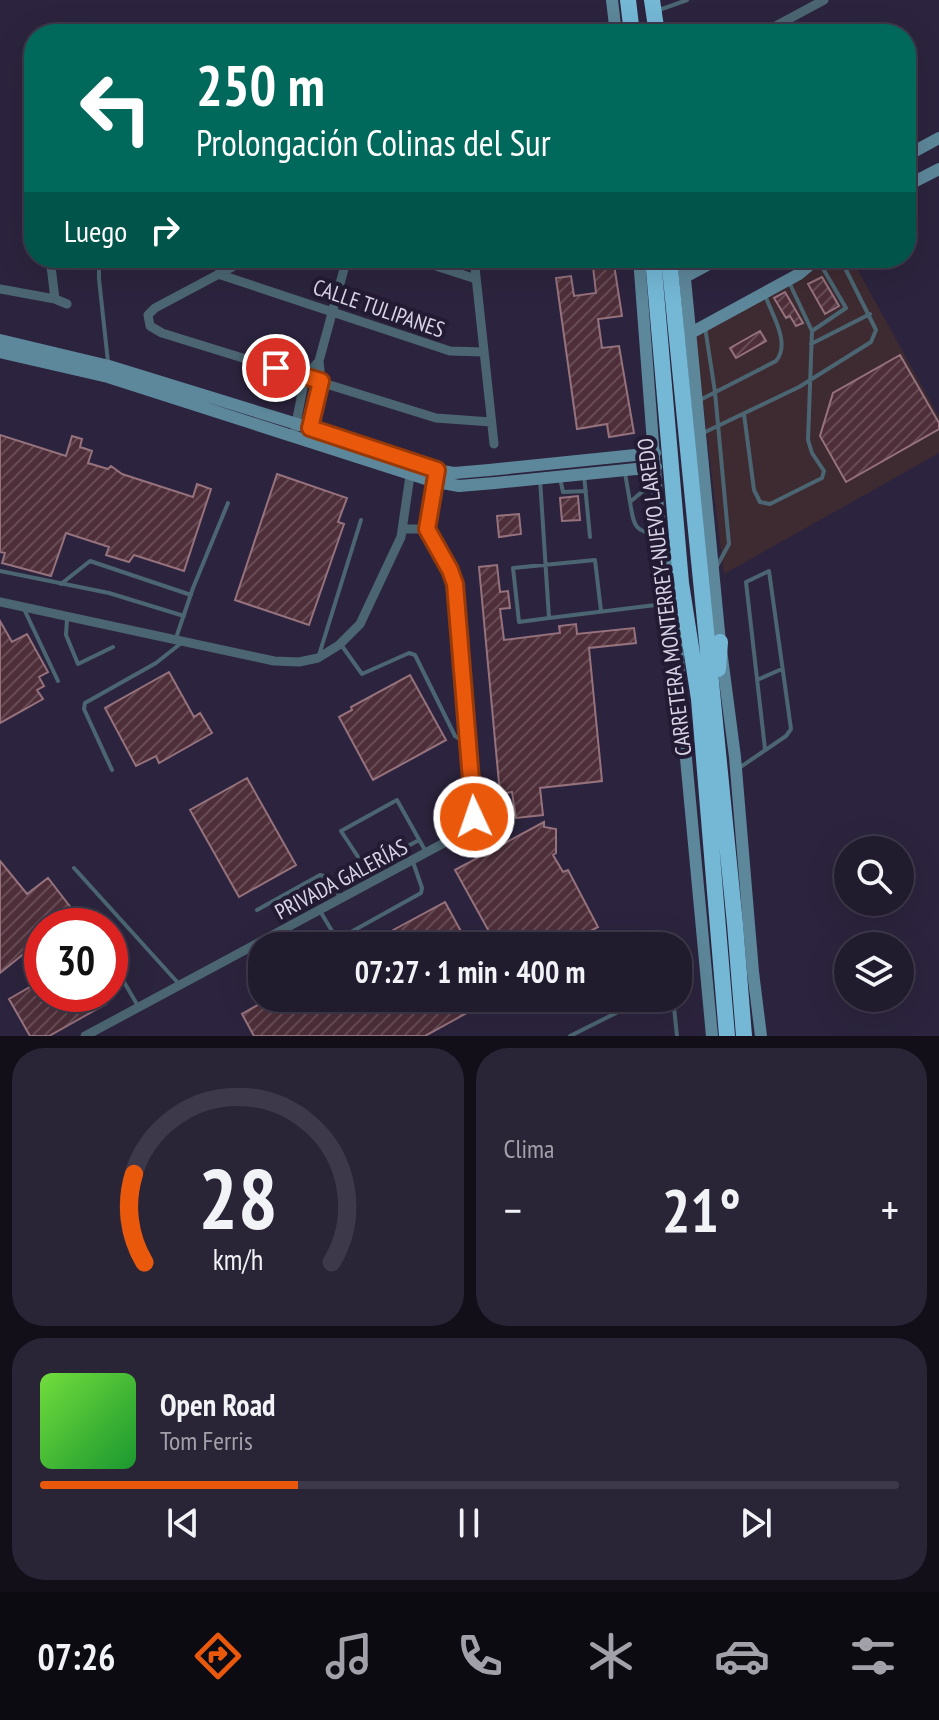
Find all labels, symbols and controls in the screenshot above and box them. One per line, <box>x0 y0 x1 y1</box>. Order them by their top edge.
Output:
text: 250 m <box>196 49 325 121</box>
icon: left <box>64 56 168 160</box>
text: Prolongación Colinas del Sur <box>196 119 551 166</box>
icon: right <box>143 208 187 252</box>
text: Luego <box>64 211 127 250</box>
street label: CALLE TULIPANES <box>310 272 448 344</box>
pin <box>242 334 310 402</box>
icon: arrive <box>254 346 298 390</box>
street label: CARRETERA MONTERREY-NUEVO LAREDO <box>631 437 697 757</box>
position arrow <box>432 775 516 859</box>
street label: PRIVADA GALERÍAS <box>270 832 412 926</box>
map controls <box>834 836 914 1012</box>
button: search <box>834 836 914 916</box>
speed limit sign: 30 <box>24 908 128 1012</box>
button: layers <box>834 932 914 1012</box>
text: 07:27 · 1 min · 400 m <box>355 952 585 991</box>
text: Clima <box>504 1132 554 1165</box>
text: 28 <box>198 1144 278 1252</box>
text: 21° <box>662 1171 741 1249</box>
text: − <box>504 1181 522 1238</box>
text: + <box>881 1181 899 1238</box>
text: km/h <box>212 1241 263 1278</box>
text: Open Road <box>160 1385 275 1424</box>
text: Tom Ferris <box>160 1424 253 1457</box>
icon: previous <box>161 1501 205 1545</box>
icon: pause <box>447 1501 491 1545</box>
icon: next <box>734 1501 778 1545</box>
icon: directions <box>190 1628 246 1684</box>
icon: music <box>321 1628 377 1684</box>
icon: phone <box>452 1628 508 1684</box>
icon: climate <box>583 1628 639 1684</box>
icon: car <box>714 1628 770 1684</box>
icon: filters <box>845 1628 901 1684</box>
text: 07:26 <box>38 1633 115 1680</box>

